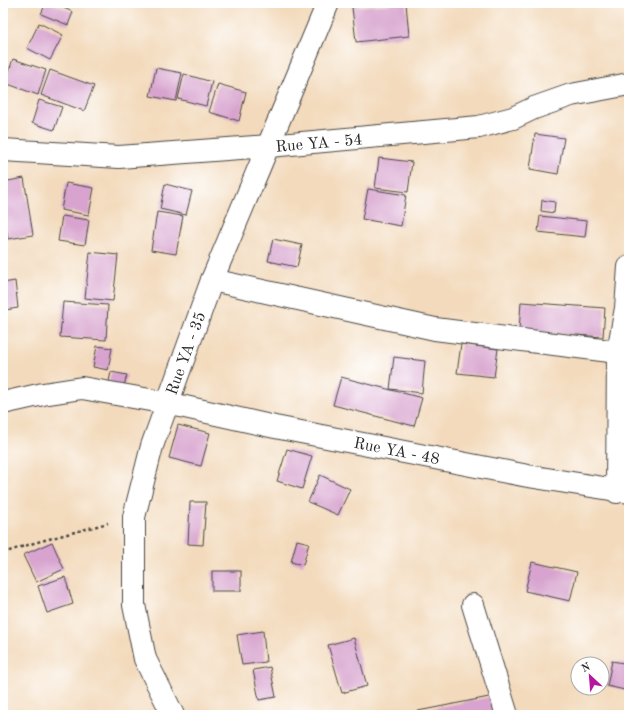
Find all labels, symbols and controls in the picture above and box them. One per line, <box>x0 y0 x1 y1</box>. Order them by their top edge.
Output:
street label: Rue YA - 54 <box>275 132 363 156</box>
street label: Rue YA - 35 <box>164 310 209 397</box>
street label: Rue YA - 48 <box>352 436 441 468</box>
north arrow <box>570 656 610 696</box>
text: N <box>580 661 593 675</box>

